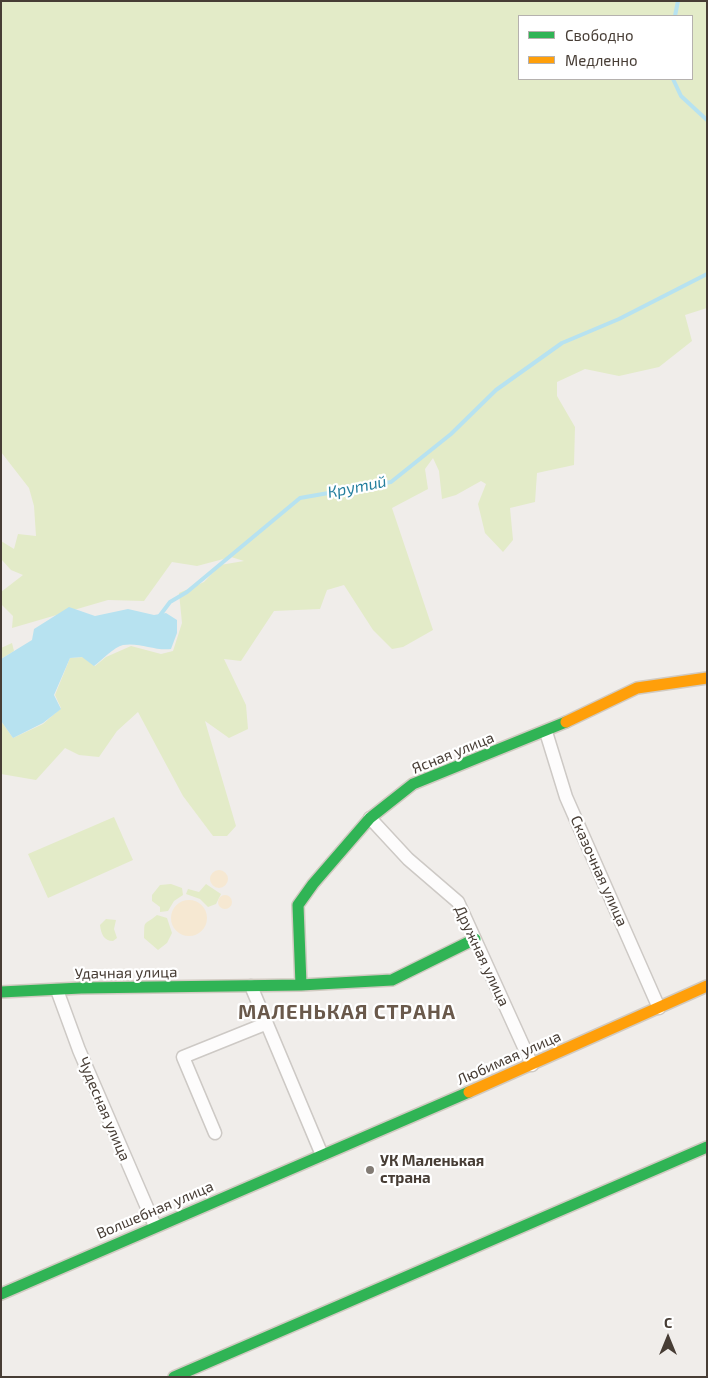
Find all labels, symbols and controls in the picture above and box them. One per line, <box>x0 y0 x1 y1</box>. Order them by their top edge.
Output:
legend <box>518 15 693 80</box>
text: Свободно <box>565 26 634 44</box>
text: Медленно <box>565 51 638 69</box>
water label: Крутий <box>326 472 388 502</box>
street label: Ясная улица <box>409 728 497 778</box>
street label: Сказочная улица <box>567 813 631 929</box>
street label: Дружная улица <box>451 903 513 1009</box>
street label: Удачная улица <box>74 963 178 983</box>
district label: МАЛЕНЬКАЯ СТРАНА <box>236 1000 458 1024</box>
street label: Любимая улица <box>454 1027 564 1089</box>
street label: Чудесная улица <box>74 1054 134 1164</box>
place label: УК Маленькая страна <box>380 1152 484 1187</box>
marker: УК Маленькая страна <box>364 1164 376 1176</box>
street label: Волшебная улица <box>94 1177 216 1243</box>
north arrow <box>643 1313 693 1363</box>
text: С <box>664 1314 672 1331</box>

